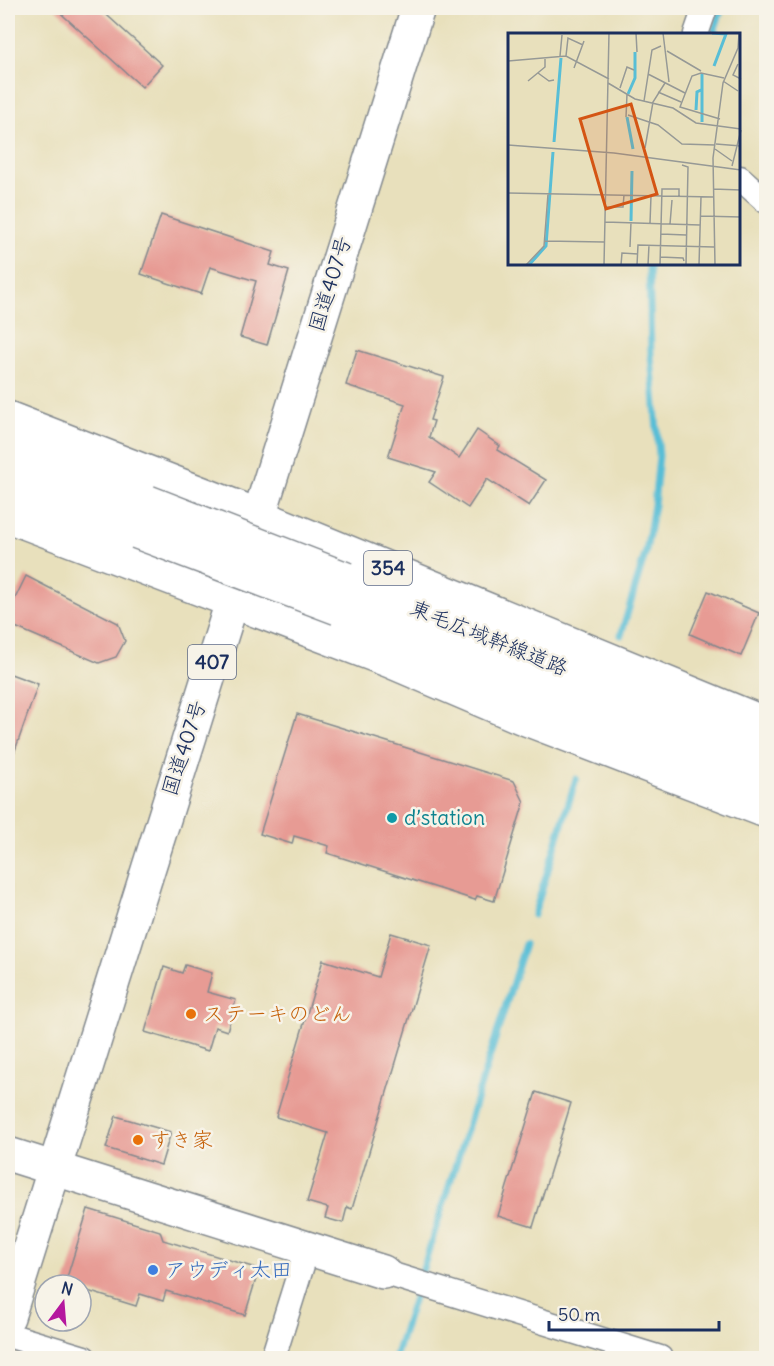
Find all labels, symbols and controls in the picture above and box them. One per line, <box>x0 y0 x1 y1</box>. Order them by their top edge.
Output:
inset map <box>508 33 741 266</box>
street label: 国道407号 <box>302 233 357 335</box>
road number: 354 <box>364 551 412 585</box>
street label: 東毛広域幹線道路 <box>406 594 572 682</box>
road number: 407 <box>188 645 236 679</box>
street label: 国道407号 <box>155 697 212 799</box>
place label: d’station <box>404 804 485 831</box>
marker: d’station <box>385 811 399 825</box>
place label: ステーキのどん <box>203 1000 352 1027</box>
marker: ステーキのどん <box>184 1007 198 1021</box>
place label: すき家 <box>150 1126 213 1153</box>
marker: すき家 <box>131 1133 145 1147</box>
place label: アウディ太田 <box>165 1256 292 1283</box>
marker: アウディ太田 <box>146 1263 160 1277</box>
north arrow <box>33 1273 93 1333</box>
text: N <box>59 1277 75 1300</box>
scale bar <box>549 1294 718 1332</box>
text: 50 m <box>558 1303 600 1326</box>

